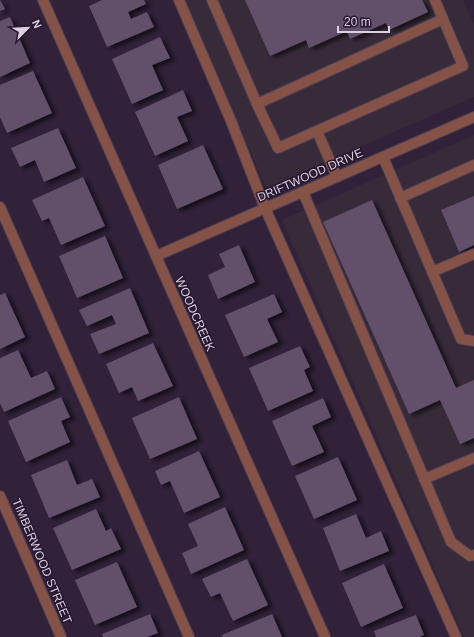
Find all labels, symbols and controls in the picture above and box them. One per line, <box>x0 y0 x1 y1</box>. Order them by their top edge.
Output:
north arrow <box>8 8 48 48</box>
scale bar <box>338 8 389 34</box>
text: 20 m <box>344 15 371 29</box>
text: N <box>30 18 44 30</box>
street label: DRIFTWOOD DRIVE <box>255 145 365 205</box>
street label: WOODCREEK <box>172 275 218 353</box>
street label: TIMBERWOOD STREET <box>9 496 75 626</box>

